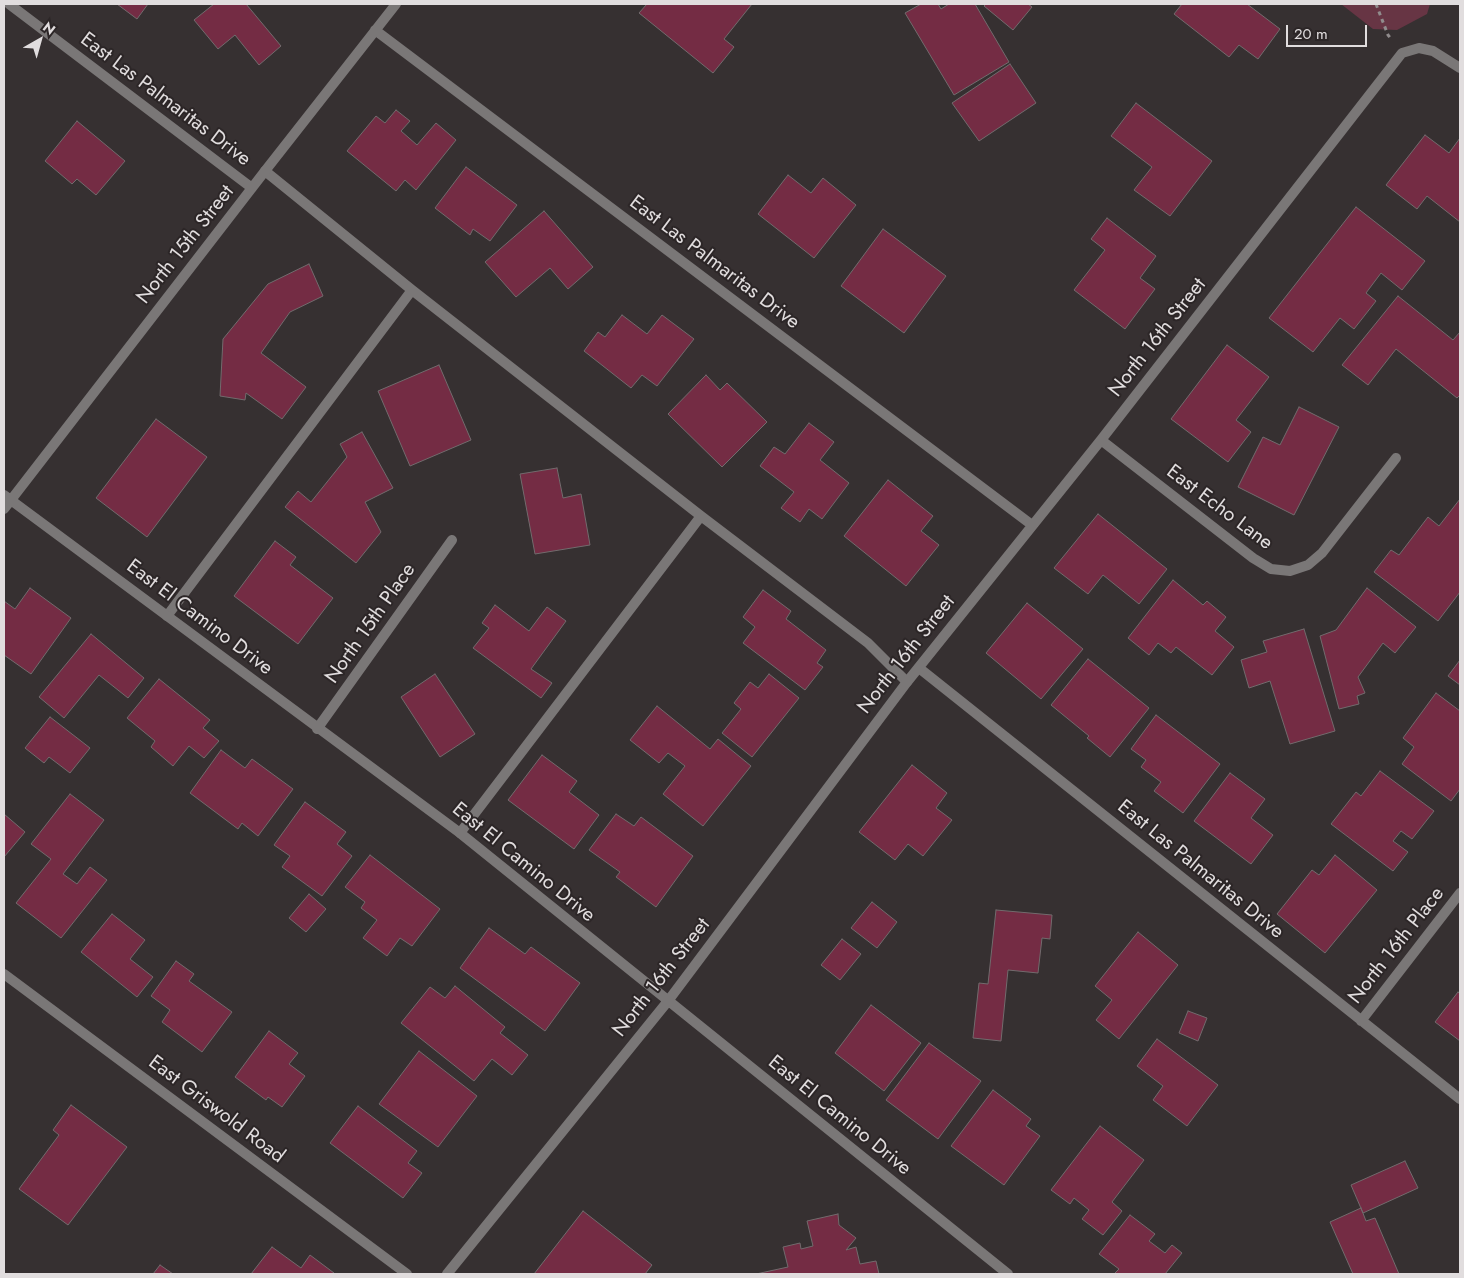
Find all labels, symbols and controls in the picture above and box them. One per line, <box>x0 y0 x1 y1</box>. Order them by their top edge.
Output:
north arrow <box>15 15 65 65</box>
scale bar <box>1289 15 1370 47</box>
text: N <box>39 17 60 39</box>
text: 20 m <box>1294 23 1328 45</box>
street label: East Las Palmaritas Drive <box>75 28 255 172</box>
street label: North 15th Street <box>132 181 240 309</box>
street label: East Las Palmaritas Drive <box>624 191 804 335</box>
street label: North 16th Street <box>1104 274 1212 402</box>
street label: East Echo Lane <box>1161 460 1277 556</box>
street label: East El Camino Drive <box>121 555 277 681</box>
street label: North 15th Place <box>321 559 421 689</box>
street label: North 16th Street <box>853 591 961 719</box>
street label: East Las Palmaritas Drive <box>1112 796 1288 944</box>
street label: East El Camino Drive <box>447 798 599 928</box>
street label: North 16th Place <box>1344 883 1450 1009</box>
street label: North 16th Street <box>608 914 716 1042</box>
street label: East Griswold Road <box>143 1051 289 1169</box>
street label: East El Camino Drive <box>763 1051 915 1181</box>

